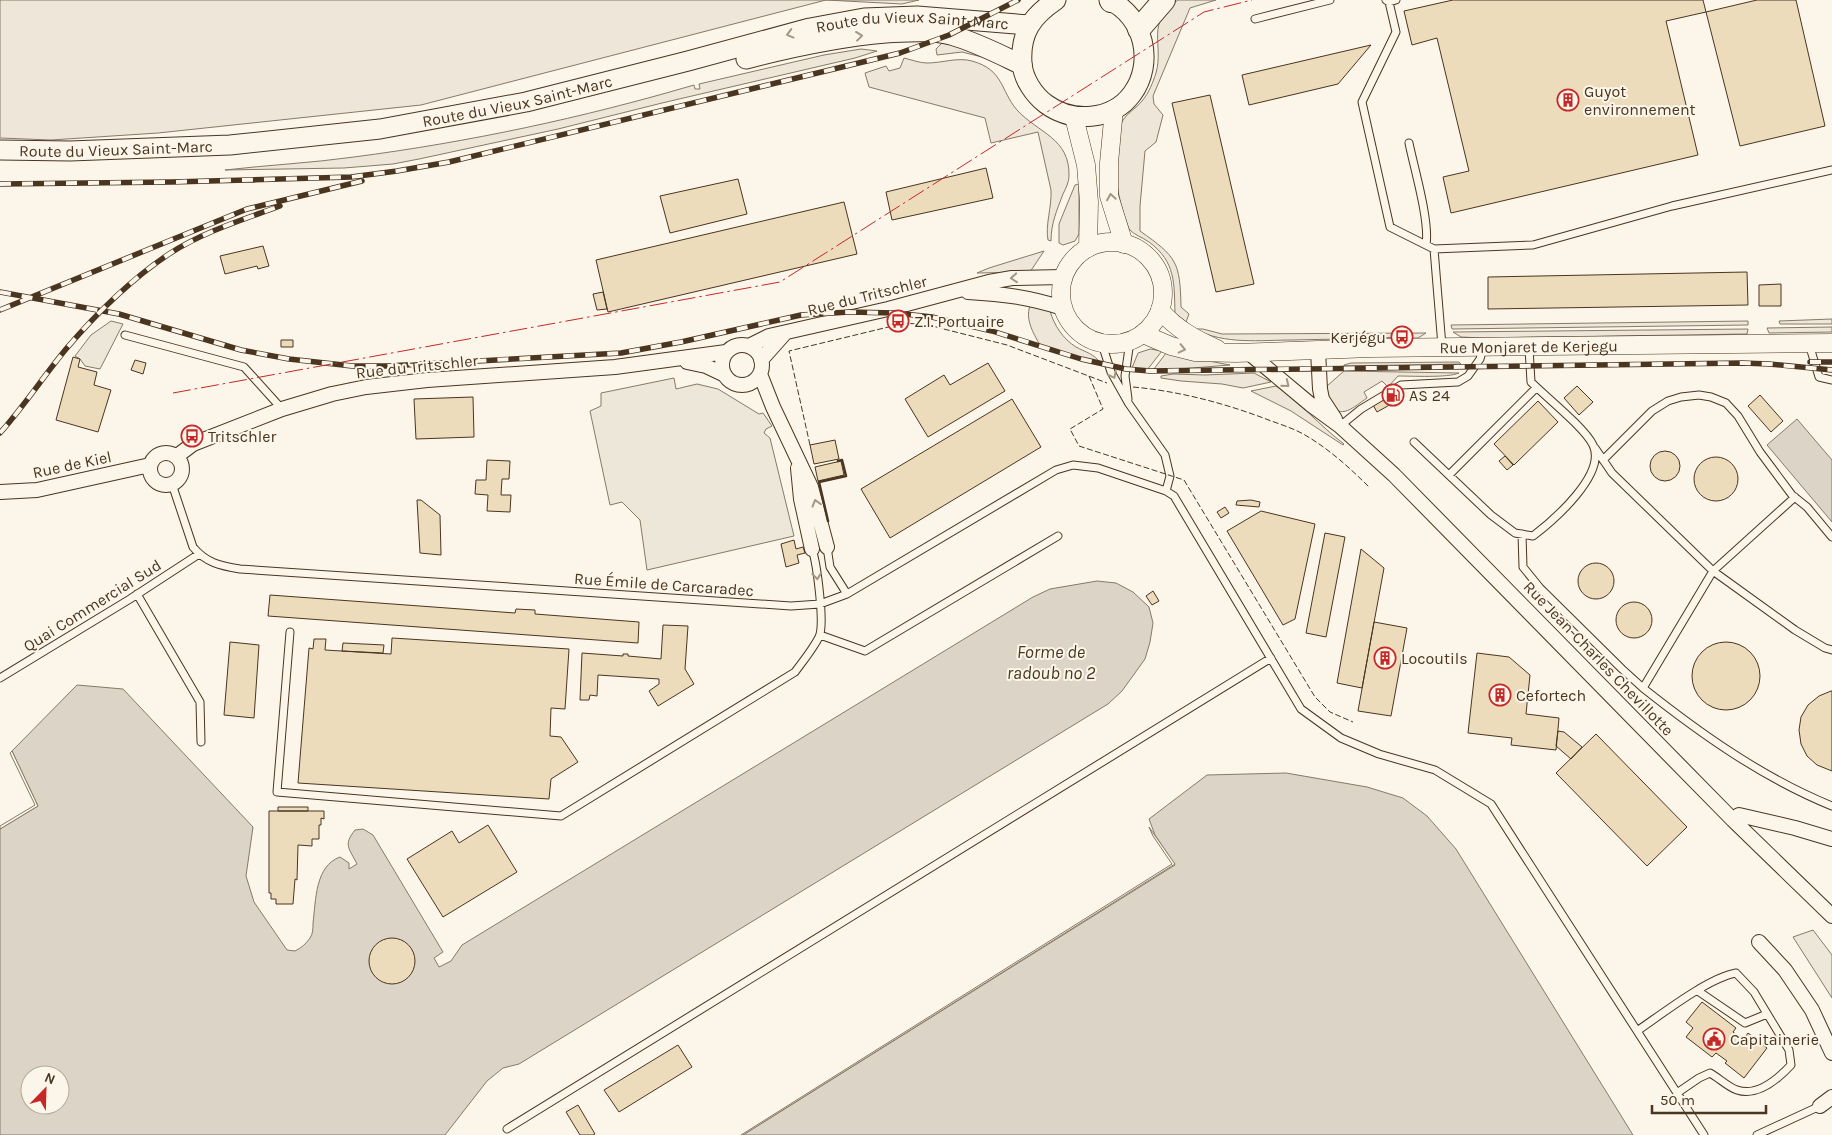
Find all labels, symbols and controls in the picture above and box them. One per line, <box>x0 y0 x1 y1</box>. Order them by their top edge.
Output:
street label: Route du Vieux Saint-Marc <box>814 7 1010 37</box>
one-way arrow <box>786 28 794 38</box>
one-way arrow <box>855 31 863 42</box>
street label: Route du Vieux Saint-Marc <box>421 72 614 131</box>
place label: Guyot environnement <box>1584 82 1696 119</box>
building icon: Guyot environnement <box>1556 88 1580 112</box>
street label: Route du Vieux Saint-Marc <box>19 137 213 161</box>
one-way arrow <box>1106 193 1116 202</box>
street label: Rue du Tritschler <box>805 271 929 320</box>
one-way arrow <box>1010 273 1018 284</box>
bus stop icon: Z.I. Portuaire <box>886 309 910 333</box>
place label: Z.I. Portuaire <box>914 312 1004 331</box>
bus stop icon: Kerjégu <box>1390 325 1414 349</box>
place label: Kerjégu <box>1330 328 1386 347</box>
street label: Rue Monjaret de Kerjegu <box>1439 336 1618 357</box>
one-way arrow <box>1178 343 1187 354</box>
street label: Rue du Tritschler <box>355 351 479 382</box>
one-way arrow <box>1107 370 1117 379</box>
one-way arrow <box>1280 379 1289 387</box>
fuel station icon: AS 24 <box>1381 383 1405 407</box>
place label: AS 24 <box>1409 386 1450 405</box>
bus stop icon: Tritschler <box>180 424 204 448</box>
place label: Tritschler <box>208 427 276 446</box>
street label: Rue de Kiel <box>31 447 113 482</box>
one-way arrow <box>812 499 822 508</box>
street label: Quai Commercial Sud <box>20 555 165 656</box>
street label: Rue Émile de Carcaradec <box>573 569 755 600</box>
one-way arrow <box>811 573 822 581</box>
street label: Rue Jean-Charles Chevillotte <box>1520 577 1678 740</box>
water label: Forme de radoub nº 2 <box>1007 641 1096 684</box>
building icon: Locoutils <box>1373 646 1397 670</box>
place label: Locoutils <box>1401 649 1468 668</box>
building icon: Cefortech <box>1488 683 1512 707</box>
place label: Cefortech <box>1516 686 1586 705</box>
public building icon: Capitainerie <box>1702 1027 1726 1051</box>
place label: Capitainerie <box>1730 1030 1819 1049</box>
north arrow <box>20 1065 70 1115</box>
text: N <box>42 1069 58 1088</box>
scale bar <box>1652 1082 1766 1114</box>
text: 50 m <box>1660 1091 1695 1109</box>

